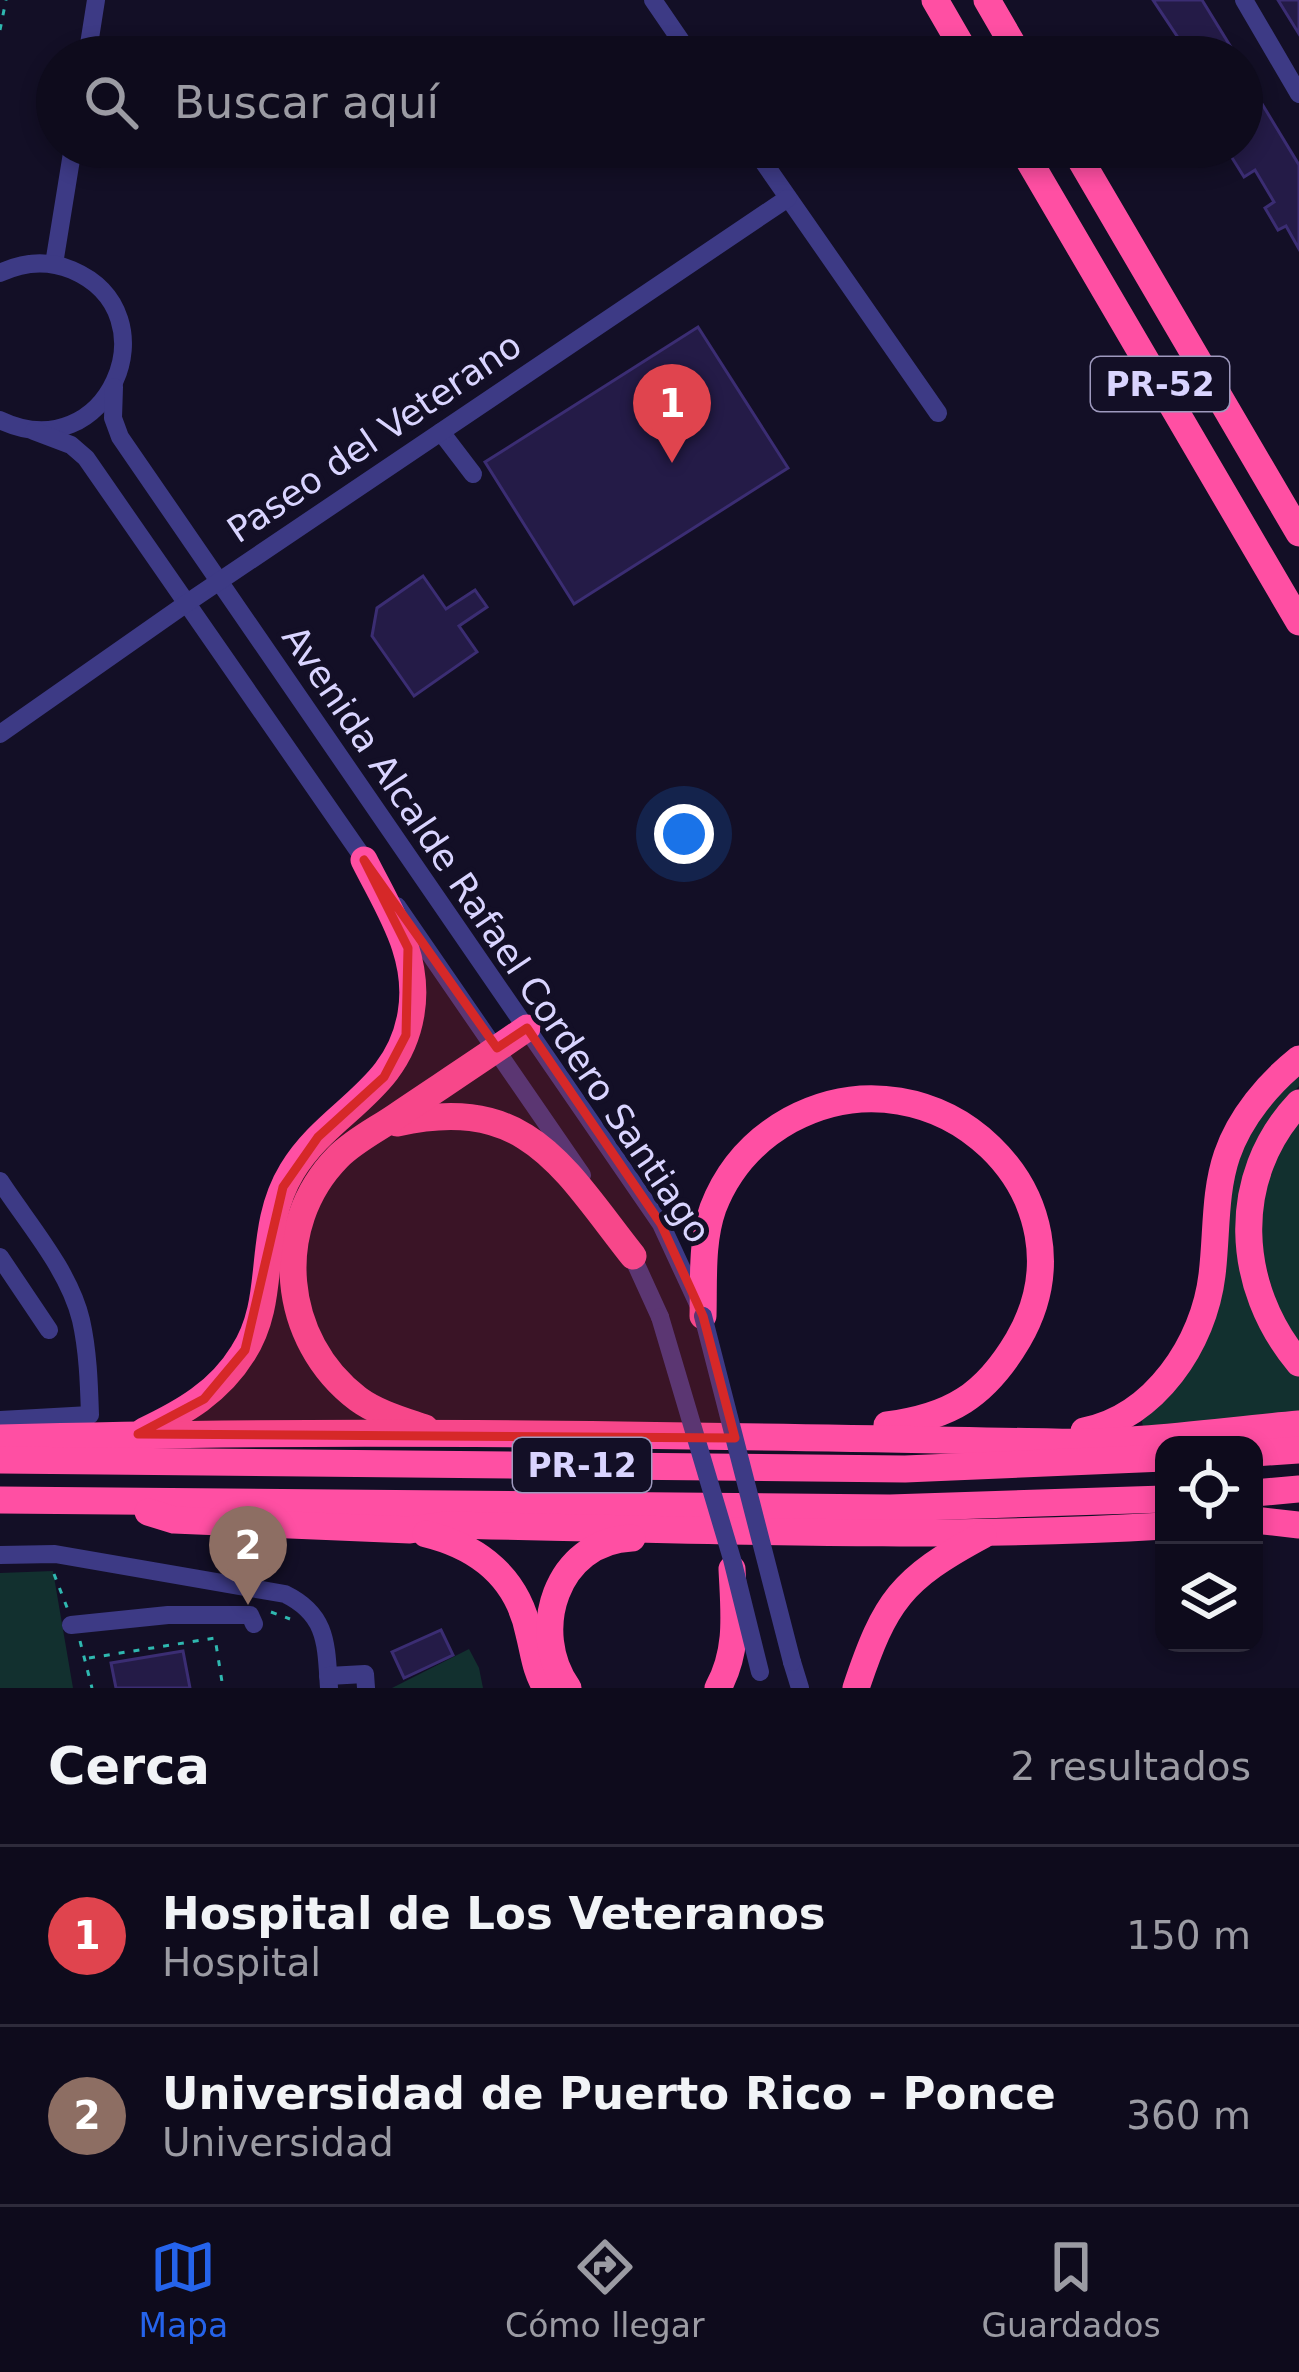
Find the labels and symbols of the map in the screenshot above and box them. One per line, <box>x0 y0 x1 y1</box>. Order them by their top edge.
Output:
street label: Paseo del Veterano <box>220 324 529 551</box>
road number: PR-52 <box>1091 357 1229 411</box>
pin: 1 <box>633 364 711 463</box>
street label: Avenida Alcalde Rafael Cordero Santiago <box>274 618 719 1251</box>
your location <box>654 804 714 864</box>
road number: PR-12 <box>513 1438 651 1492</box>
pin: 2 <box>209 1506 287 1605</box>

